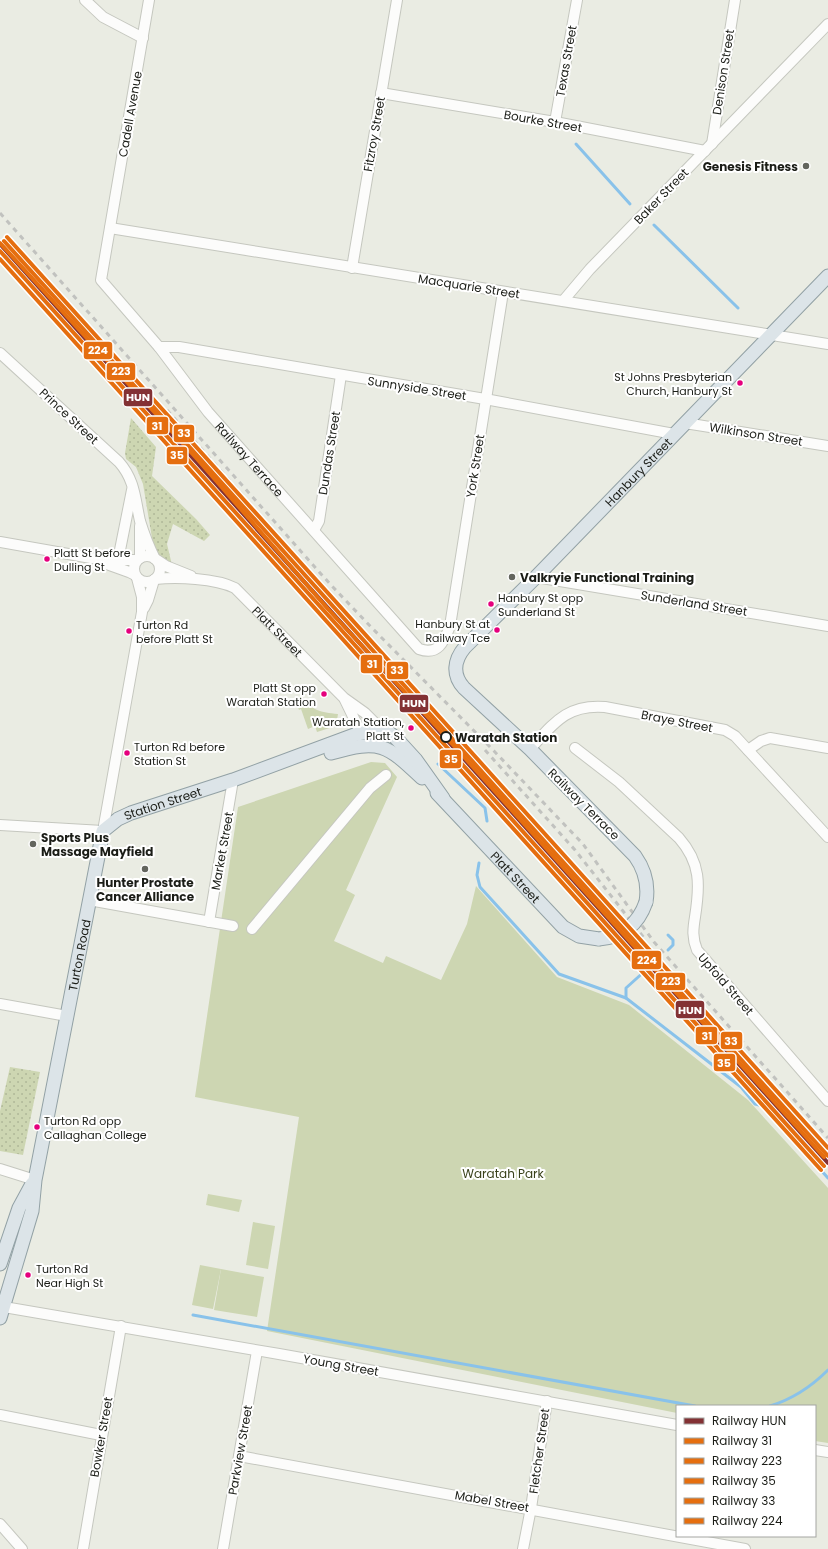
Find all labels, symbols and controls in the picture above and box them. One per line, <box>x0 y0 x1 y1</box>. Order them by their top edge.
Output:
street label: Texas Street <box>551 24 581 98</box>
street label: Denison Street <box>708 28 738 116</box>
street label: Cadell Avenue <box>114 70 146 158</box>
street label: Fitzroy Street <box>359 95 389 173</box>
street label: Bourke Street <box>503 106 583 136</box>
place label: Genesis Fitness <box>703 158 798 175</box>
marker: Genesis Fitness <box>801 161 811 171</box>
street label: Baker Street <box>630 164 692 228</box>
street label: Macquarie Street <box>417 270 521 302</box>
line badge: 224 <box>83 341 113 360</box>
text: 224 <box>88 342 109 358</box>
line badge: 223 <box>106 362 136 381</box>
text: 223 <box>111 363 131 379</box>
place label: St Johns Presbyterian Church, Hanbury St <box>614 369 732 399</box>
street label: Sunnyside Street <box>366 372 468 404</box>
marker: St Johns Presbyterian Church, Hanbury St <box>735 378 745 388</box>
street label: Prince Street <box>36 384 102 448</box>
line badge: HUN <box>123 388 153 407</box>
text: HUN <box>126 389 150 405</box>
street label: Dundas Street <box>314 410 344 496</box>
line badge: 31 <box>146 416 169 435</box>
text: 31 <box>152 418 162 434</box>
street label: Railway Terrace <box>212 418 288 500</box>
street label: Wilkinson Street <box>708 418 804 450</box>
line badge: 33 <box>173 424 195 443</box>
text: 33 <box>177 425 191 441</box>
street label: York Street <box>462 433 488 499</box>
street label: Hanbury Street <box>601 434 675 510</box>
line badge: 35 <box>166 446 188 465</box>
text: 35 <box>170 447 184 463</box>
place label: Platt St before Dulling St <box>54 545 131 575</box>
marker: Platt St before Dulling St <box>42 554 52 564</box>
place label: Valkryie Functional Training <box>520 569 694 586</box>
marker: Valkryie Functional Training <box>507 572 517 582</box>
street label: Sunderland Street <box>640 586 748 620</box>
place label: Hanbury St opp Sunderland St <box>498 590 583 620</box>
marker: Hanbury St opp Sunderland St <box>486 599 496 609</box>
street label: Platt Street <box>249 602 307 660</box>
place label: Hanbury St at Railway Tce <box>415 616 490 646</box>
place label: Turton Rd before Platt St <box>136 617 213 647</box>
marker: Hanbury St at Railway Tce <box>492 625 502 635</box>
marker: Turton Rd before Platt St <box>124 626 134 636</box>
line badge: 31 <box>360 654 383 674</box>
text: 31 <box>367 656 377 672</box>
line badge: 33 <box>386 661 409 680</box>
text: 33 <box>390 662 404 678</box>
place label: Platt St opp Waratah Station <box>226 680 316 710</box>
marker: Platt St opp Waratah Station <box>319 689 329 699</box>
line badge: HUN <box>399 694 429 713</box>
text: HUN <box>402 695 426 711</box>
street label: Braye Street <box>640 706 714 736</box>
place label: Waratah Station, Platt St <box>312 714 404 744</box>
marker: Waratah Station, Platt St <box>406 723 416 733</box>
place label: Waratah Station <box>455 729 557 746</box>
marker: Waratah Station <box>440 731 452 743</box>
place label: Turton Rd before Station St <box>134 739 225 769</box>
marker: Turton Rd before Station St <box>122 748 132 758</box>
line badge: 35 <box>439 749 462 769</box>
text: 35 <box>444 751 458 767</box>
street label: Railway Terrace <box>544 764 624 844</box>
street label: Station Street <box>121 782 203 824</box>
street label: Market Street <box>207 811 237 891</box>
place label: Sports Plus Massage Mayfield <box>41 829 153 860</box>
marker: Sports Plus Massage Mayfield <box>28 839 38 849</box>
street label: Platt Street <box>487 847 544 906</box>
marker: Hunter Prostate Cancer Alliance <box>140 864 150 874</box>
place label: Hunter Prostate Cancer Alliance <box>96 874 195 905</box>
street label: Turton Road <box>64 918 94 992</box>
street label: Upfold Street <box>694 949 758 1019</box>
line badge: 224 <box>631 950 662 970</box>
text: 224 <box>637 952 658 968</box>
line badge: 223 <box>655 972 686 991</box>
text: 223 <box>661 973 681 989</box>
line badge: HUN <box>675 1000 705 1019</box>
text: HUN <box>678 1002 702 1018</box>
line badge: 31 <box>695 1026 718 1045</box>
text: 31 <box>702 1028 712 1044</box>
line badge: 33 <box>720 1031 743 1050</box>
text: 33 <box>724 1033 738 1049</box>
line badge: 35 <box>713 1053 736 1072</box>
text: 35 <box>717 1055 731 1071</box>
place label: Turton Rd opp Callaghan College <box>44 1113 147 1143</box>
marker: Turton Rd opp Callaghan College <box>32 1122 42 1132</box>
park label: Waratah Park <box>462 1165 545 1182</box>
place label: Turton Rd Near High St <box>36 1261 103 1291</box>
marker: Turton Rd Near High St <box>23 1270 33 1280</box>
street label: Young Street <box>302 1350 380 1380</box>
street label: Bowker Street <box>86 1395 116 1479</box>
street label: Parkview Street <box>224 1404 256 1496</box>
legend <box>676 1405 816 1537</box>
street label: Fletcher Street <box>525 1407 553 1495</box>
text: Railway HUN <box>712 1412 786 1429</box>
text: Railway 31 <box>712 1432 772 1449</box>
text: Railway 223 <box>712 1452 782 1469</box>
text: Railway 35 <box>712 1472 776 1489</box>
street label: Mabel Street <box>453 1486 531 1516</box>
text: Railway 33 <box>712 1492 775 1509</box>
text: Railway 224 <box>712 1512 783 1529</box>

